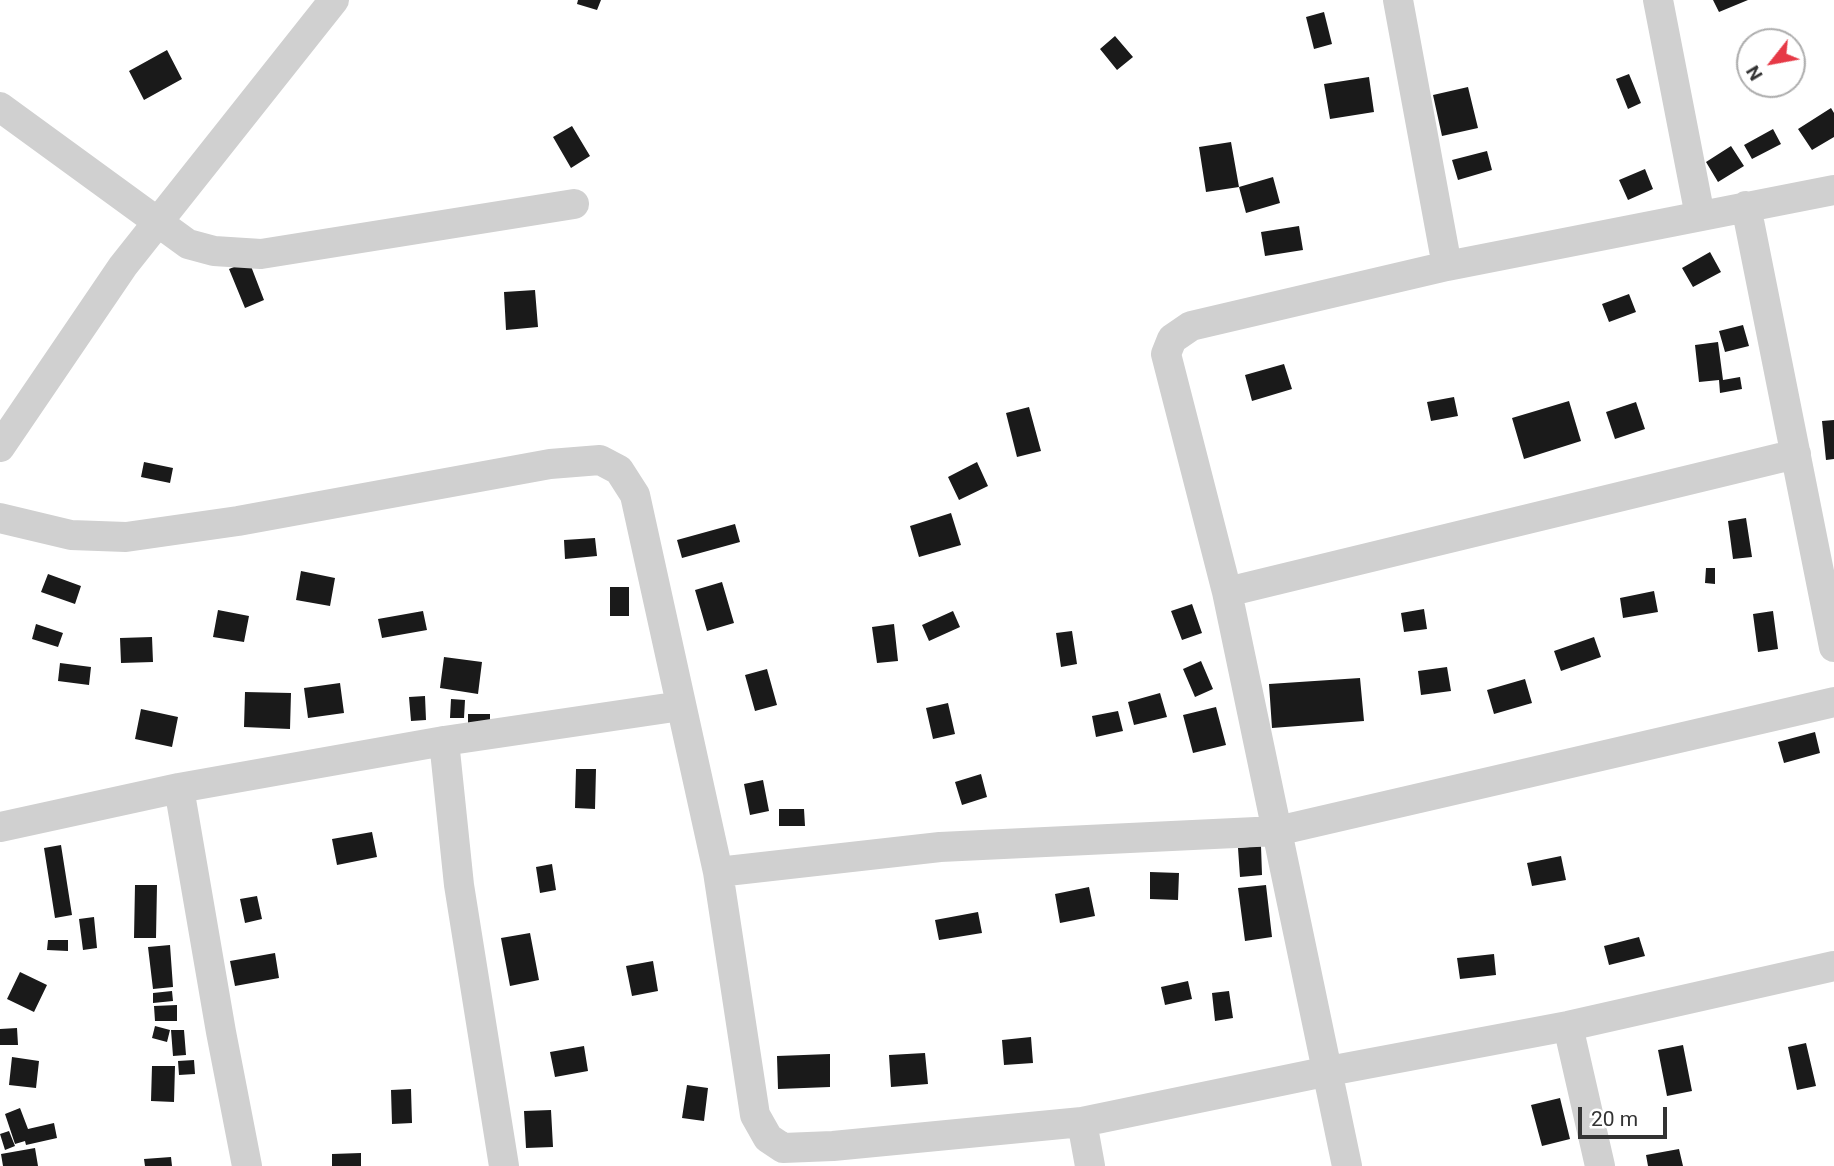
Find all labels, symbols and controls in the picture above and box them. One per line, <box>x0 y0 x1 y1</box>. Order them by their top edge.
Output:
north arrow <box>1736 28 1806 98</box>
text: N <box>1741 61 1768 85</box>
scale bar <box>1582 1092 1671 1136</box>
text: 20 m <box>1591 1107 1638 1131</box>

